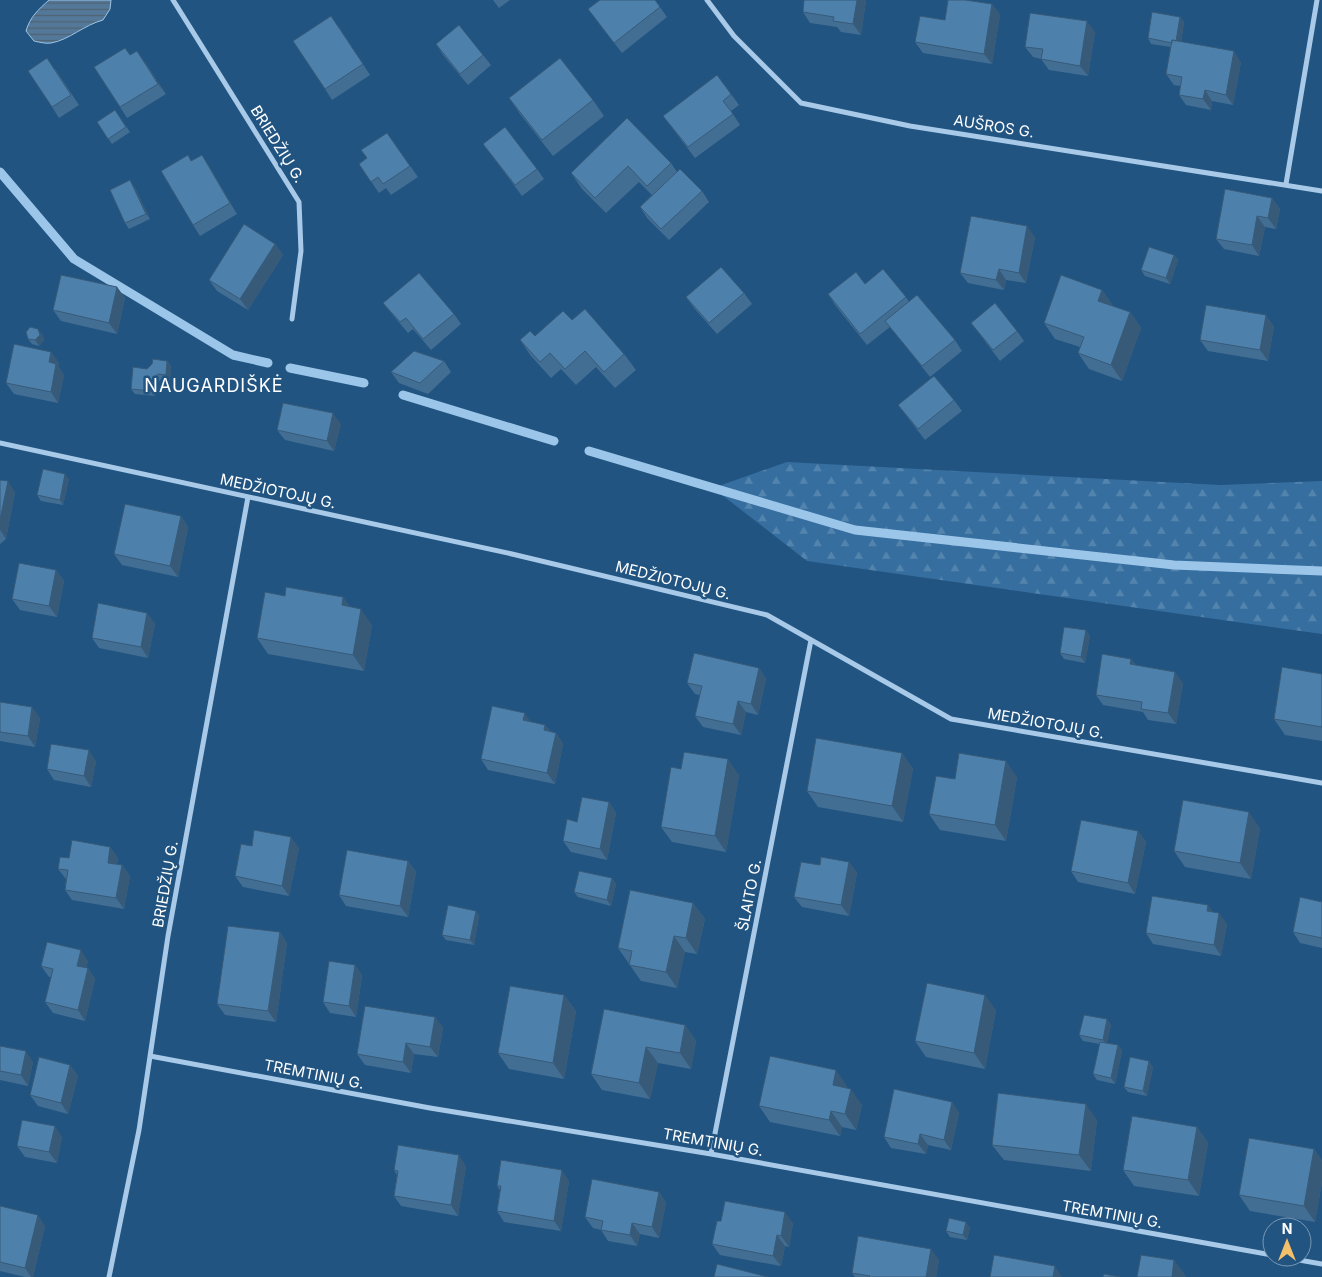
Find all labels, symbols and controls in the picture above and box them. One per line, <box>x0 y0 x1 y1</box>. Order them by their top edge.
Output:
street label: BRIEDŽIŲ G. <box>247 102 309 186</box>
street label: AUŠROS G. <box>952 110 1036 142</box>
district label: NAUGARDIŠKĖ <box>144 374 284 396</box>
street label: MEDŽIOTOJŲ G. <box>218 469 338 513</box>
street label: MEDŽIOTOJŲ G. <box>613 557 733 603</box>
street label: MEDŽIOTOJŲ G. <box>986 703 1106 743</box>
street label: BRIEDŽIŲ G. <box>148 839 182 929</box>
street label: ŠLAITO G. <box>733 857 765 933</box>
street label: TREMTINIŲ G. <box>262 1055 366 1093</box>
street label: TREMTINIŲ G. <box>661 1124 765 1160</box>
street label: TREMTINIŲ G. <box>1060 1196 1164 1232</box>
north arrow <box>1262 1217 1312 1267</box>
text: N <box>1282 1220 1292 1237</box>

